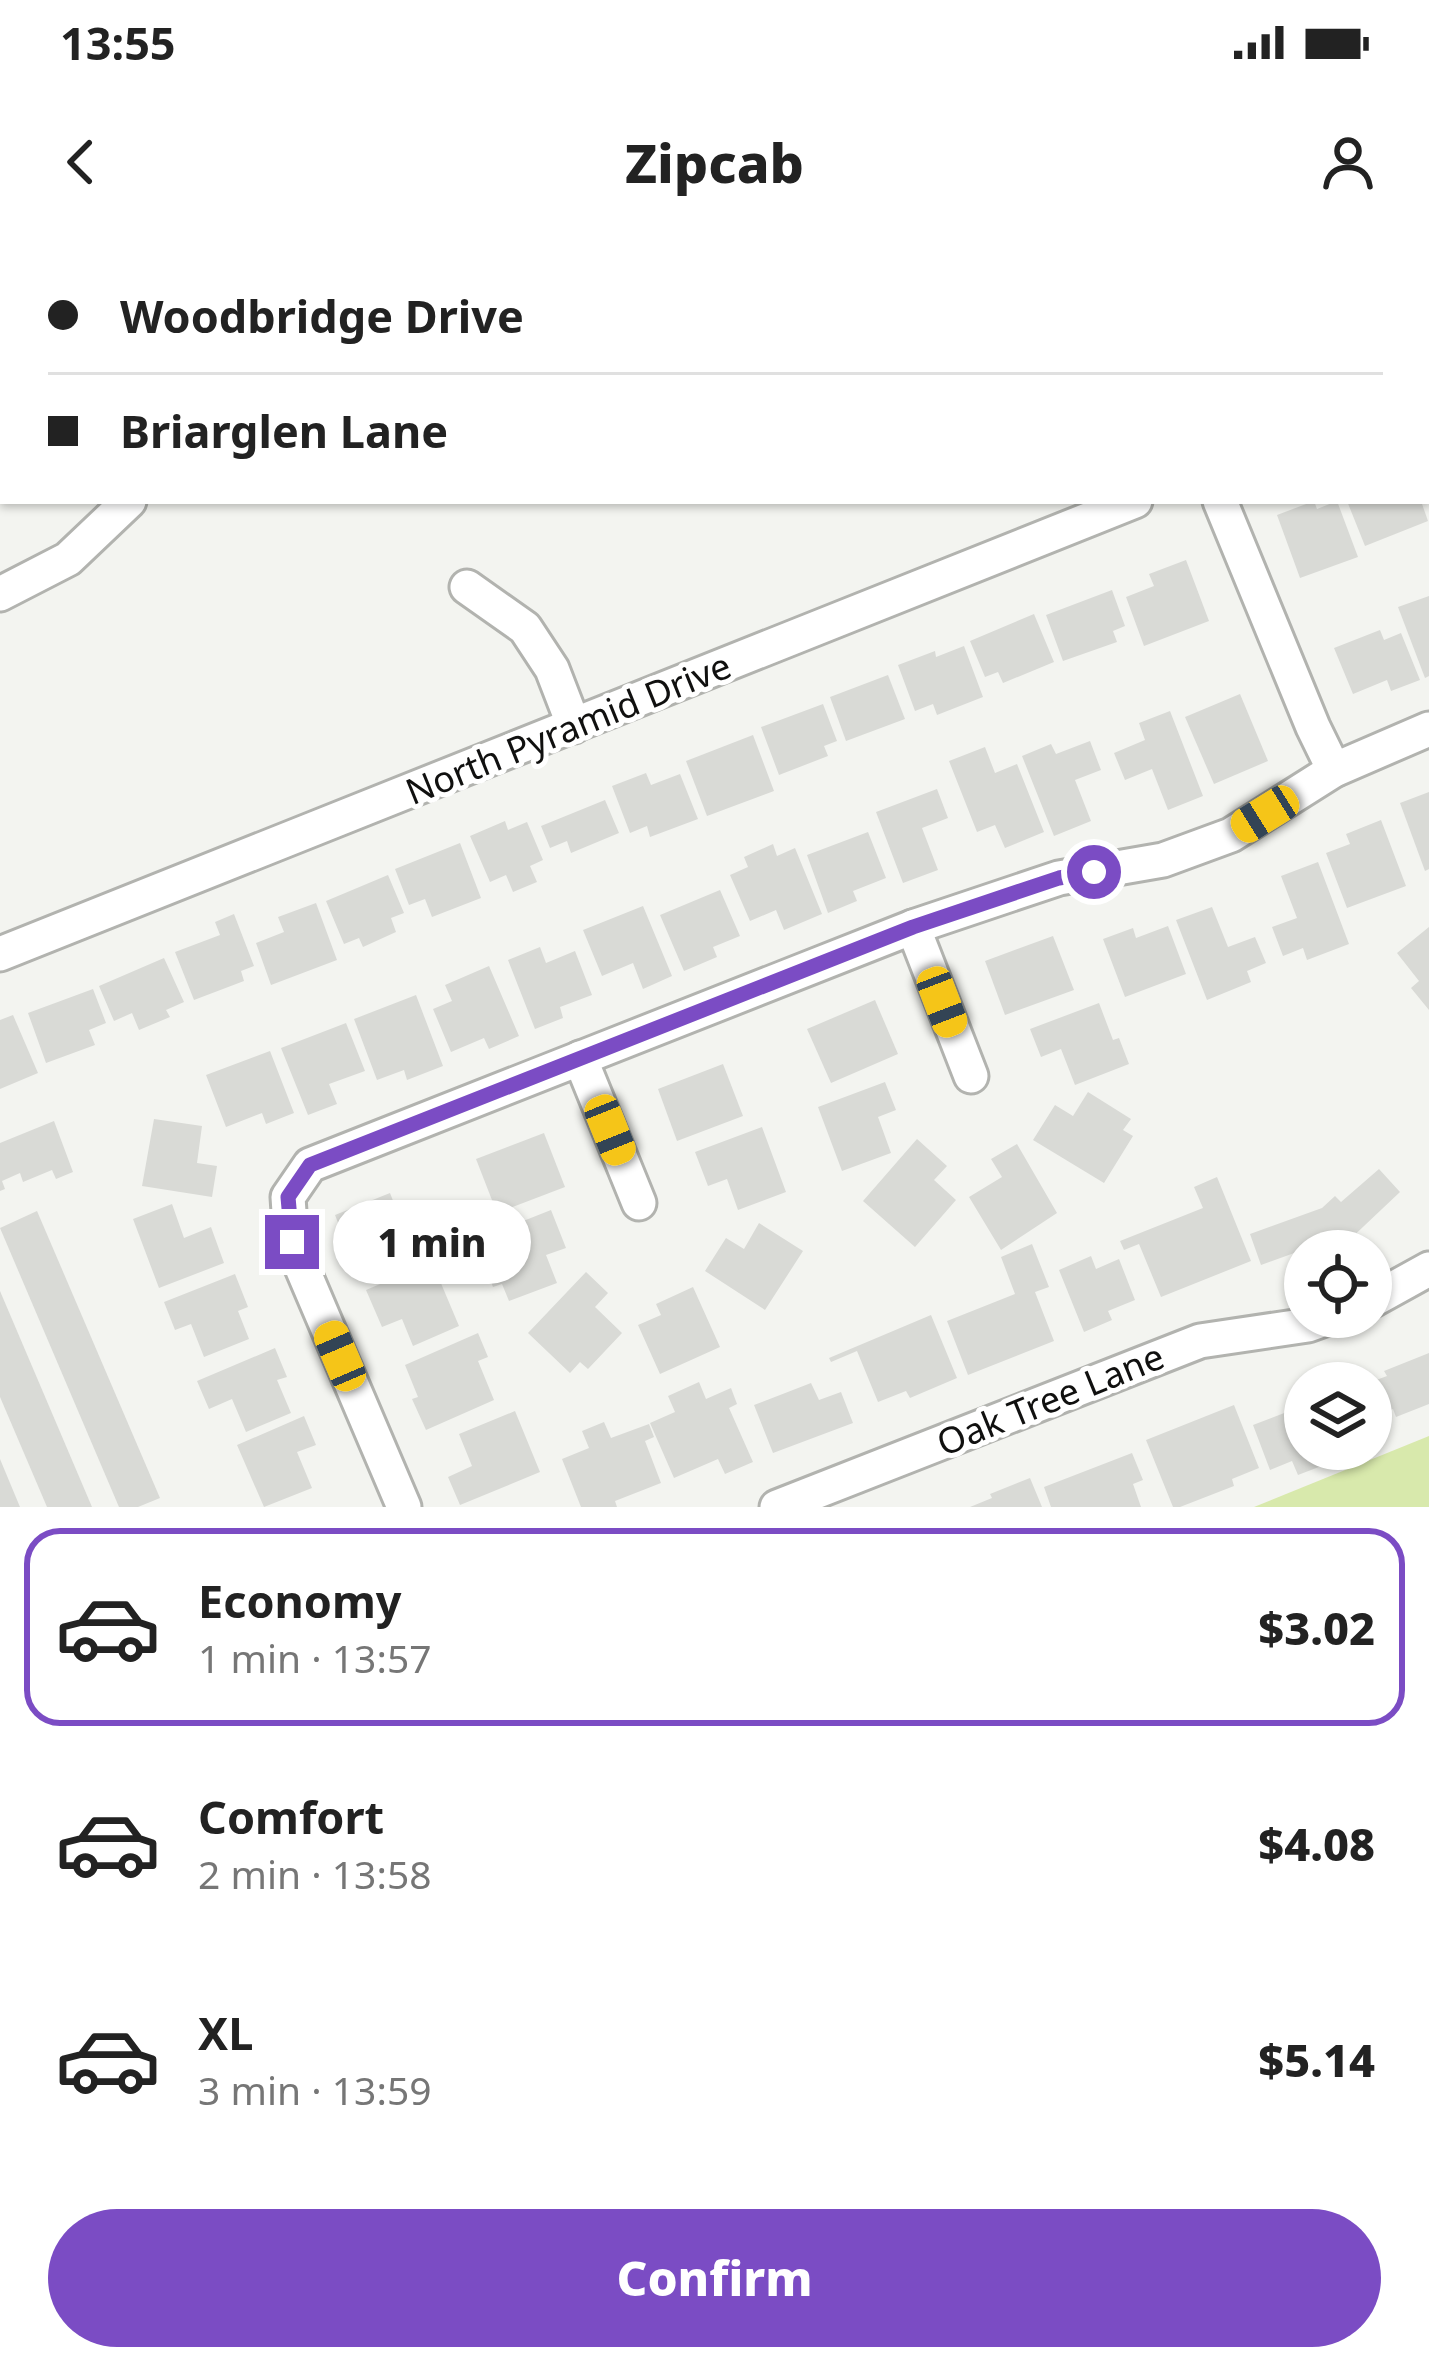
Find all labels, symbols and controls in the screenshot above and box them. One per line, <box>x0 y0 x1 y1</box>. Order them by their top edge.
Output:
text: 13:55 <box>60 12 176 73</box>
text: Zipcab <box>625 125 804 199</box>
icon: back <box>48 129 114 195</box>
icon: person <box>1315 129 1381 195</box>
text: Woodbridge Drive <box>120 285 524 346</box>
text: Briarglen Lane <box>120 400 448 461</box>
street label: North Pyramid Drive <box>398 640 738 816</box>
car <box>1225 780 1305 848</box>
route start <box>1067 845 1121 899</box>
car <box>912 962 972 1042</box>
car <box>580 1090 640 1170</box>
callout: 1 min <box>334 1200 532 1284</box>
route end <box>265 1215 319 1269</box>
text: 1 min <box>378 1215 486 1268</box>
map controls <box>1284 1230 1392 1470</box>
button: locate <box>1284 1230 1392 1338</box>
car <box>309 1316 371 1396</box>
street label: Oak Tree Lane <box>929 1331 1171 1467</box>
button: layers <box>1284 1362 1392 1470</box>
text: Economy <box>198 1570 402 1631</box>
icon: car <box>54 1573 162 1681</box>
text: $3.02 <box>1258 1597 1375 1658</box>
text: 1 min · 13:57 <box>198 1631 432 1684</box>
text: Comfort <box>198 1786 384 1847</box>
icon: car <box>54 1789 162 1897</box>
text: $4.08 <box>1258 1813 1375 1874</box>
text: 2 min · 13:58 <box>198 1847 432 1900</box>
text: XL <box>198 2002 253 2063</box>
icon: car <box>54 2005 162 2113</box>
text: $5.14 <box>1258 2029 1375 2090</box>
text: 3 min · 13:59 <box>198 2063 432 2116</box>
button: Confirm <box>48 2209 1381 2347</box>

